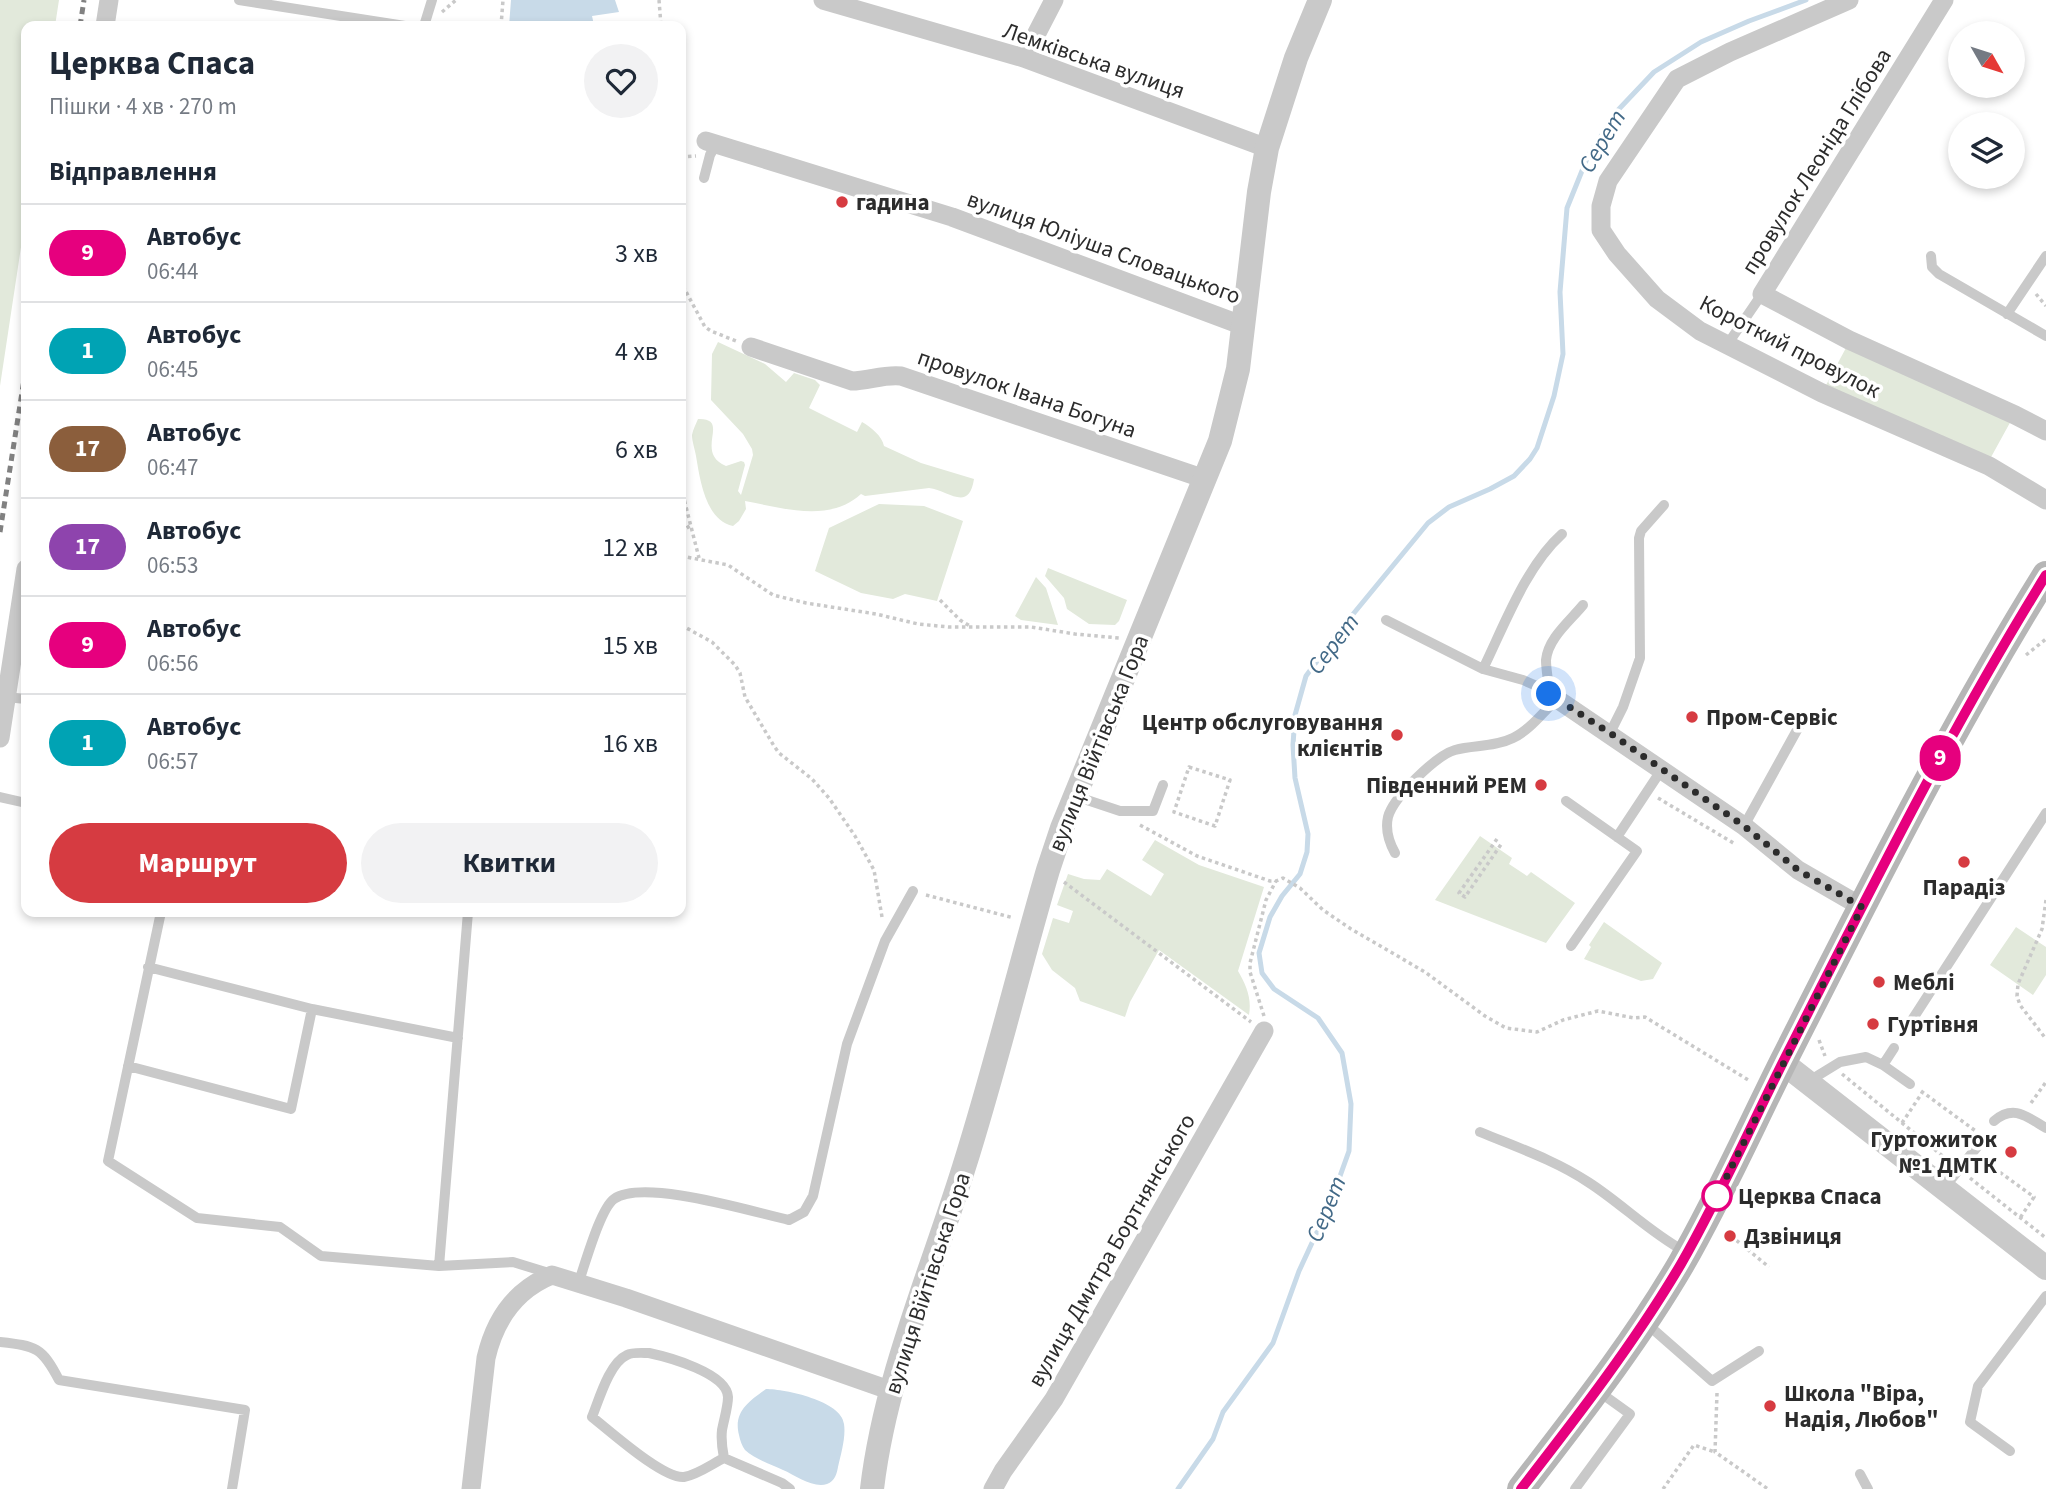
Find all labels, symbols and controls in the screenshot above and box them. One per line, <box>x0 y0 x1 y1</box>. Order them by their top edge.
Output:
street label: Лемківська вулиця <box>998 14 1189 107</box>
north arrow <box>1948 21 2025 98</box>
map controls <box>1948 21 2025 189</box>
text: Церква Спаса <box>49 40 255 87</box>
street label: провулок Леоніда Глібова <box>1733 42 1900 281</box>
button: heart <box>584 44 658 118</box>
text: Пішки · 4 хв · 270 m <box>49 90 237 123</box>
water label: Серет <box>1570 103 1635 180</box>
button: layers <box>1948 112 2025 189</box>
text: Відправлення <box>49 153 217 190</box>
street label: вулиця Юліуша Словацького <box>962 183 1245 312</box>
place label: гадина <box>856 186 930 219</box>
marker: гадина <box>834 194 850 210</box>
text: Автобус <box>147 218 241 255</box>
text: 9 <box>81 235 94 270</box>
text: 3 хв <box>615 235 658 272</box>
text: 06:44 <box>147 255 198 288</box>
street label: Короткий провулок <box>1694 287 1887 407</box>
text: Автобус <box>147 316 241 353</box>
text: 1 <box>81 333 94 368</box>
text: 4 хв <box>615 333 658 370</box>
street label: провулок Івана Богуна <box>913 341 1141 446</box>
text: 06:45 <box>147 353 198 386</box>
text: Автобус <box>147 414 241 451</box>
text: 17 <box>75 431 100 466</box>
text: 6 хв <box>615 431 658 468</box>
text: 06:47 <box>147 451 198 484</box>
text: Автобус <box>147 512 241 549</box>
text: 17 <box>75 529 100 564</box>
text: 12 хв <box>602 529 658 566</box>
text: 06:53 <box>147 549 198 582</box>
water label: Серет <box>1299 606 1368 682</box>
text: Автобус <box>147 610 241 647</box>
text: 9 <box>81 627 94 662</box>
text: 15 хв <box>602 627 658 664</box>
street label: вулиця Війтівська Гора <box>1040 630 1157 857</box>
text: 06:56 <box>147 647 198 680</box>
your location <box>1531 676 1566 711</box>
place label: Пром-Сервіс <box>1706 701 1838 734</box>
place label: Центр обслуговування клієнтів <box>1142 706 1383 765</box>
text: Автобус <box>147 708 241 745</box>
marker: Пром-Сервіс <box>1684 709 1700 725</box>
text: 1 <box>81 725 94 760</box>
text: 16 хв <box>602 725 658 762</box>
marker: Центр обслуговування клієнтів <box>1389 727 1405 743</box>
line badge: 9 <box>1917 735 1963 781</box>
text: 9 <box>1934 740 1946 775</box>
text: 06:57 <box>147 745 198 778</box>
place label: Південний РЕМ <box>1366 769 1527 802</box>
marker: Південний РЕМ <box>1533 777 1549 793</box>
button: Маршрут <box>49 823 347 903</box>
button: Квитки <box>361 823 658 903</box>
marker: Парадіз <box>1956 854 1972 870</box>
place label: Парадіз <box>1922 871 2006 904</box>
place label: Меблі <box>1893 966 1955 999</box>
marker: Меблі <box>1871 974 1887 990</box>
place label: Гуртівня <box>1887 1008 1979 1041</box>
marker: Гуртівня <box>1865 1016 1881 1032</box>
street label: вулиця Дмитра Бортнянського <box>1019 1107 1203 1393</box>
place label: Гуртожиток №1 ДМТК <box>1870 1123 1998 1182</box>
marker: Гуртожиток №1 ДМТК <box>2003 1144 2019 1160</box>
street label: вулиця Війтівська Гора <box>876 1168 979 1398</box>
water label: Серет <box>1297 1171 1355 1247</box>
place label: Церква Спаса <box>1738 1180 1882 1213</box>
marker: Церква Спаса <box>1702 1181 1732 1211</box>
place label: Дзвіниця <box>1744 1220 1842 1253</box>
marker: Дзвіниця <box>1722 1228 1738 1244</box>
place label: Школа "Віра, Надія, Любов" <box>1784 1377 1939 1436</box>
marker: Школа "Віра, Надія, Любов" <box>1762 1398 1778 1414</box>

